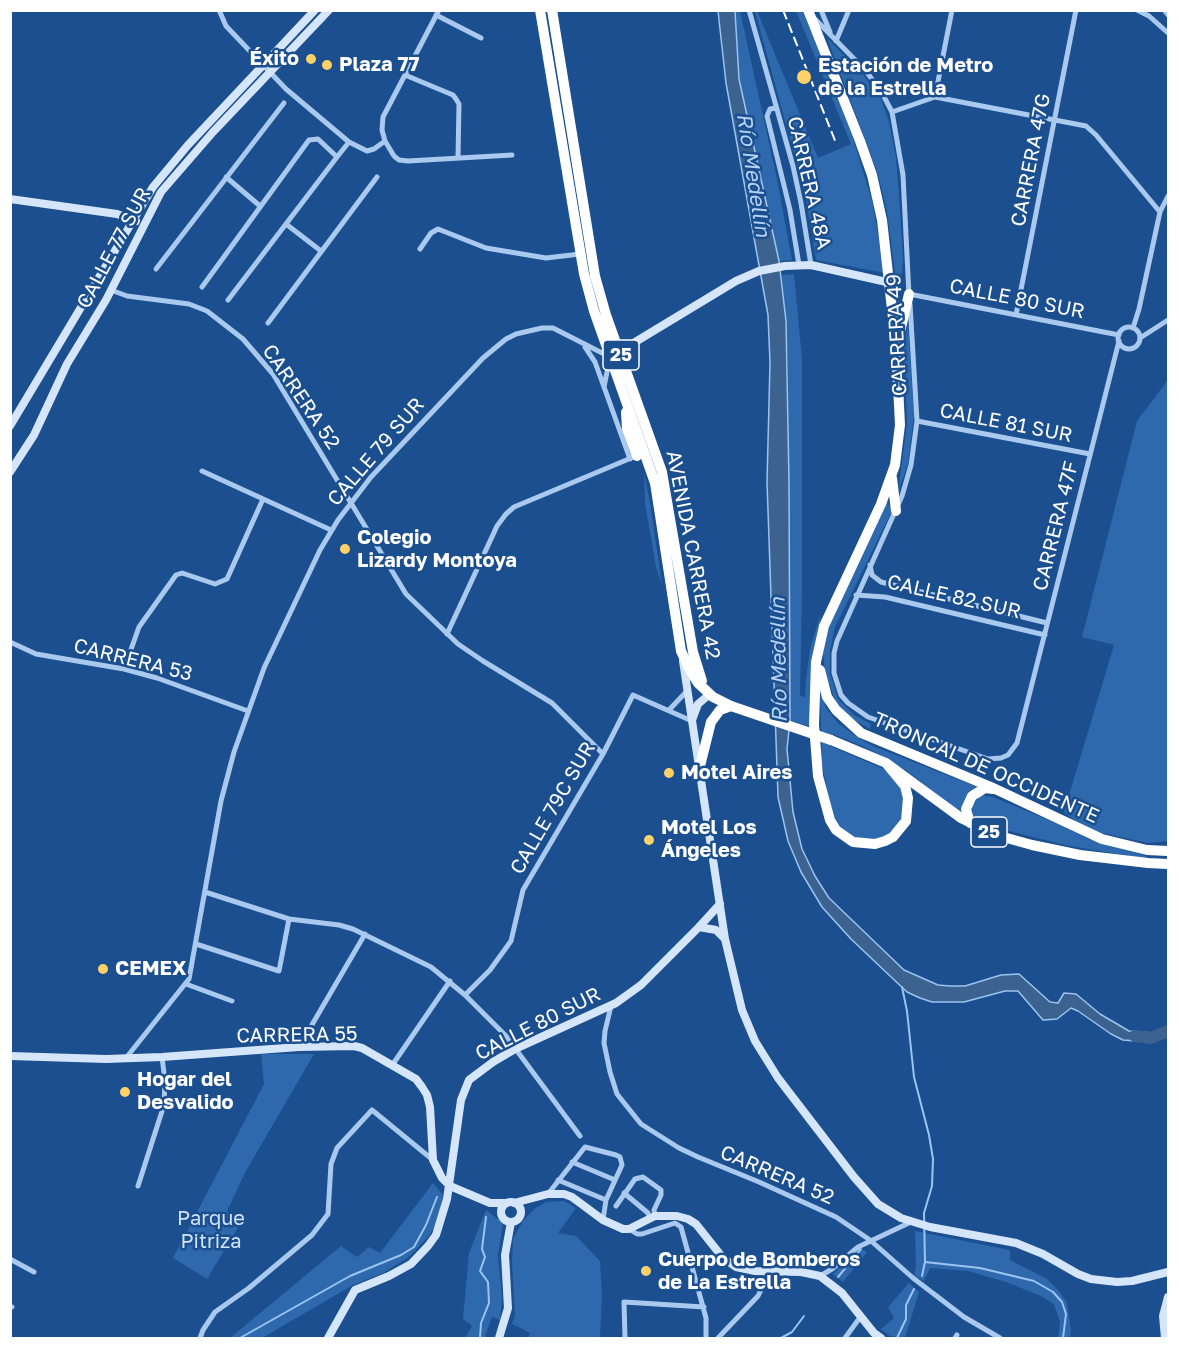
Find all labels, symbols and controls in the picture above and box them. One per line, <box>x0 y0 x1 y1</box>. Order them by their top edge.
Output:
place label: Éxito <box>249 47 299 71</box>
marker: Éxito <box>304 52 318 66</box>
place label: Plaza 77 <box>339 53 419 77</box>
place label: Estación de Metro de la Estrella <box>818 54 993 101</box>
marker: Plaza 77 <box>320 58 334 72</box>
marker: Estación de Metro de la Estrella <box>795 68 813 86</box>
street label: CARRERA 47G <box>1006 91 1056 229</box>
water label: Río Medellín <box>731 111 775 239</box>
street label: CARRERA 48A <box>782 114 836 252</box>
street label: CALLE 77 SUR <box>72 183 156 313</box>
street label: CARRERA 49 <box>882 273 912 397</box>
street label: CALLE 80 SUR <box>947 274 1087 324</box>
street label: CARRERA 52 <box>257 340 345 454</box>
road number: 25 <box>603 340 639 370</box>
street label: CALLE 79 SUR <box>323 393 429 511</box>
street label: CALLE 81 SUR <box>938 398 1074 448</box>
street label: AVENIDA CARRERA 42 <box>661 448 725 662</box>
street label: CARRERA 47F <box>1028 459 1084 593</box>
place label: Colegio Lizardy Montoya <box>357 526 517 573</box>
marker: Colegio Lizardy Montoya <box>338 542 352 556</box>
street label: CALLE 82 SUR <box>885 570 1023 624</box>
water label: Río Medellín <box>765 597 793 723</box>
street label: CARRERA 53 <box>71 634 195 686</box>
street label: TRONCAL DE OCCIDENTE <box>869 707 1103 829</box>
street label: CALLE 79C SUR <box>505 738 601 878</box>
place label: Motel Aires <box>681 761 792 785</box>
marker: Motel Aires <box>662 766 676 780</box>
place label: Motel Los Ángeles <box>661 816 757 863</box>
road number: 25 <box>971 817 1007 847</box>
marker: Motel Los Ángeles <box>642 833 656 847</box>
place label: CEMEX <box>115 957 186 981</box>
marker: CEMEX <box>96 962 110 976</box>
street label: CALLE 80 SUR <box>471 982 605 1066</box>
street label: CARRERA 55 <box>236 1022 358 1048</box>
place label: Hogar del Desvalido <box>137 1068 233 1115</box>
marker: Hogar del Desvalido <box>118 1085 132 1099</box>
street label: CARRERA 52 <box>717 1140 837 1210</box>
park label: Parque Pitriza <box>177 1207 245 1254</box>
place label: Cuerpo de Bomberos de La Estrella <box>658 1248 860 1295</box>
marker: Cuerpo de Bomberos de La Estrella <box>639 1264 653 1278</box>

